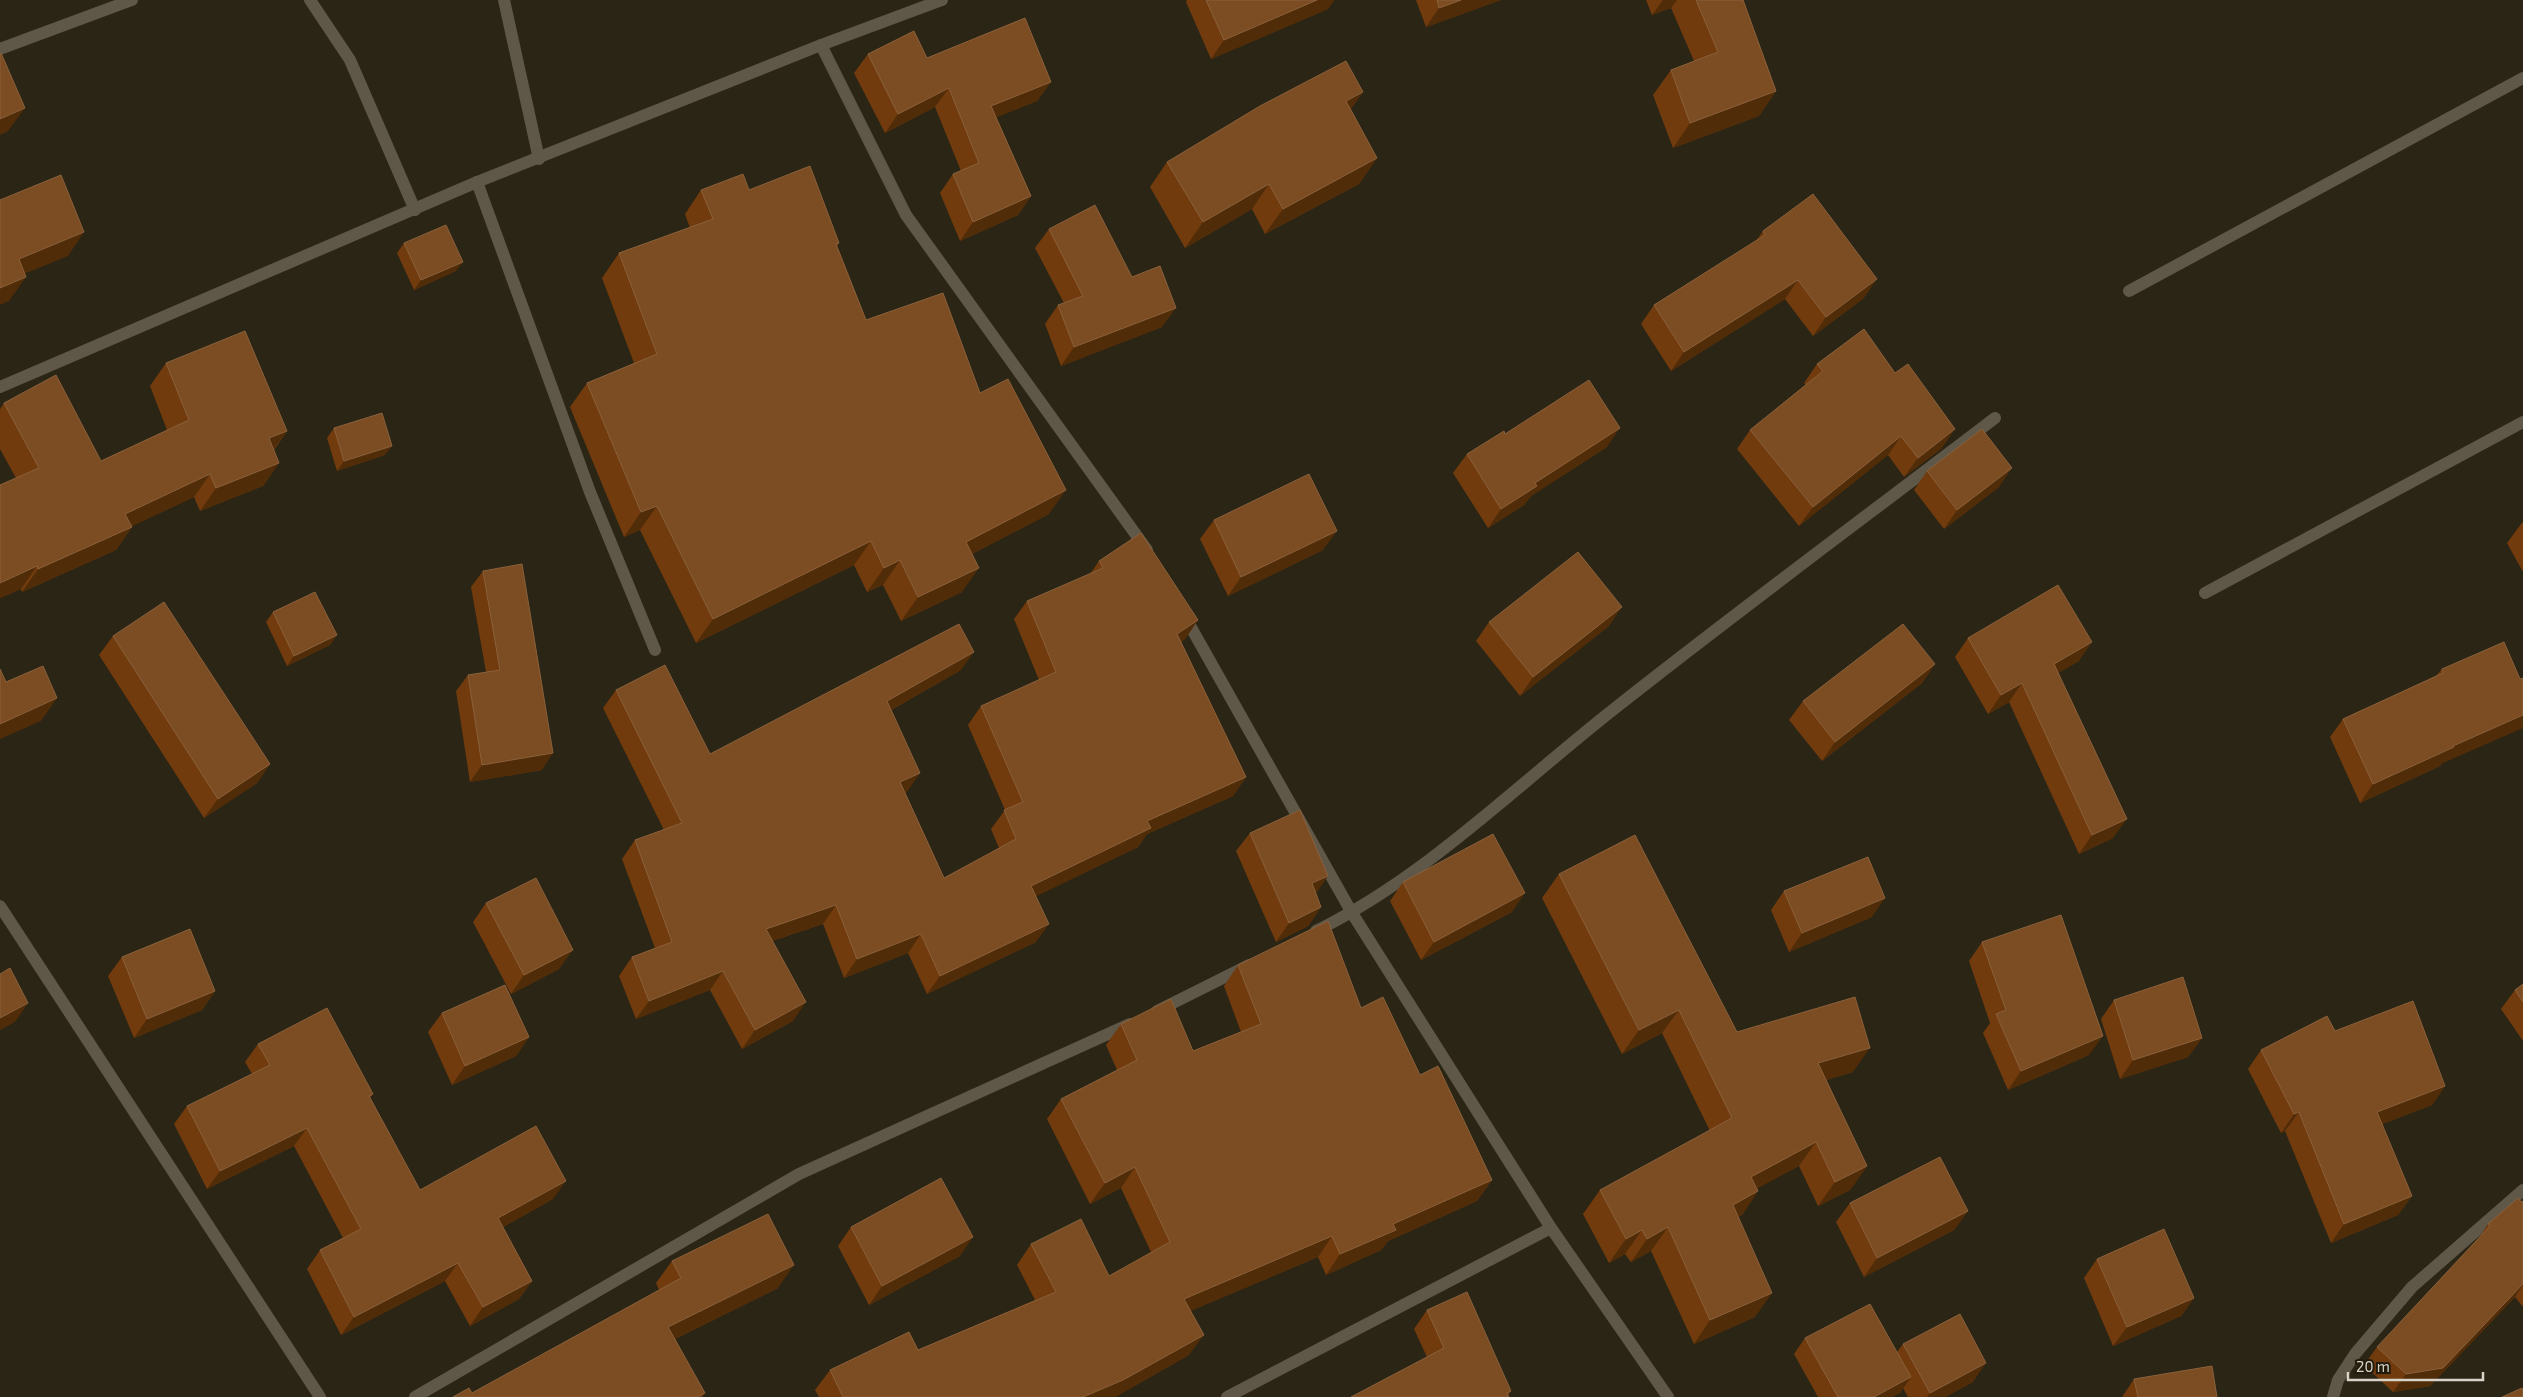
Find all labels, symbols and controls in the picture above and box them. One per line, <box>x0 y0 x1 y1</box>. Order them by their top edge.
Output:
scale bar <box>2348 1350 2483 1382</box>
text: 20 m <box>2356 1357 2390 1375</box>

